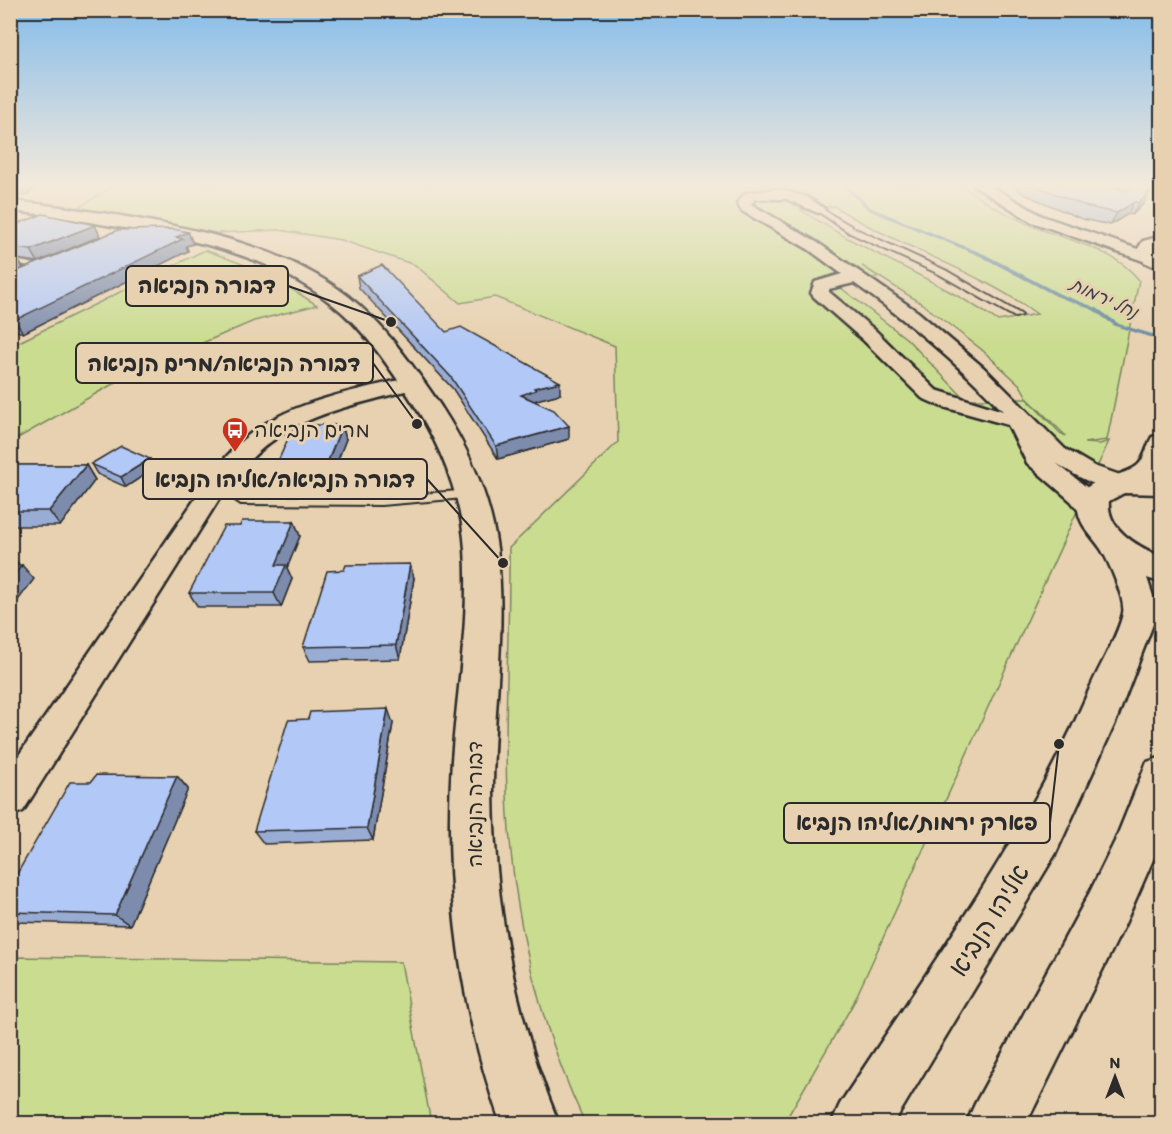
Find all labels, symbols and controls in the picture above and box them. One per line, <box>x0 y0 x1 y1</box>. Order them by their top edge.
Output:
callout: דבורה הנביאה <box>126 266 288 306</box>
text: דבורה הנביאה <box>138 272 276 299</box>
water label: נחל ירמות <box>1065 272 1143 324</box>
callout: דבורה הנביאה/מרים הנביאה <box>76 343 373 383</box>
text: דבורה הנביאה/מרים הנביאה <box>88 350 360 377</box>
bus stop icon: מרים הנביאה <box>220 415 250 453</box>
place label: מרים הנביאה <box>254 417 370 442</box>
callout: דבורה הנביאה/אליהו הנביא <box>143 459 427 499</box>
text: דבורה הנביאה/אליהו הנביא <box>155 466 415 493</box>
street label: דבורה הנביאה <box>462 741 487 867</box>
callout: פארק ירמות/אליהו הנביא <box>784 803 1050 843</box>
text: פארק ירמות/אליהו הנביא <box>796 809 1038 836</box>
street label: אליהו הנביא <box>942 858 1036 982</box>
north arrow <box>1085 1047 1145 1107</box>
text: N <box>1110 1053 1120 1072</box>

